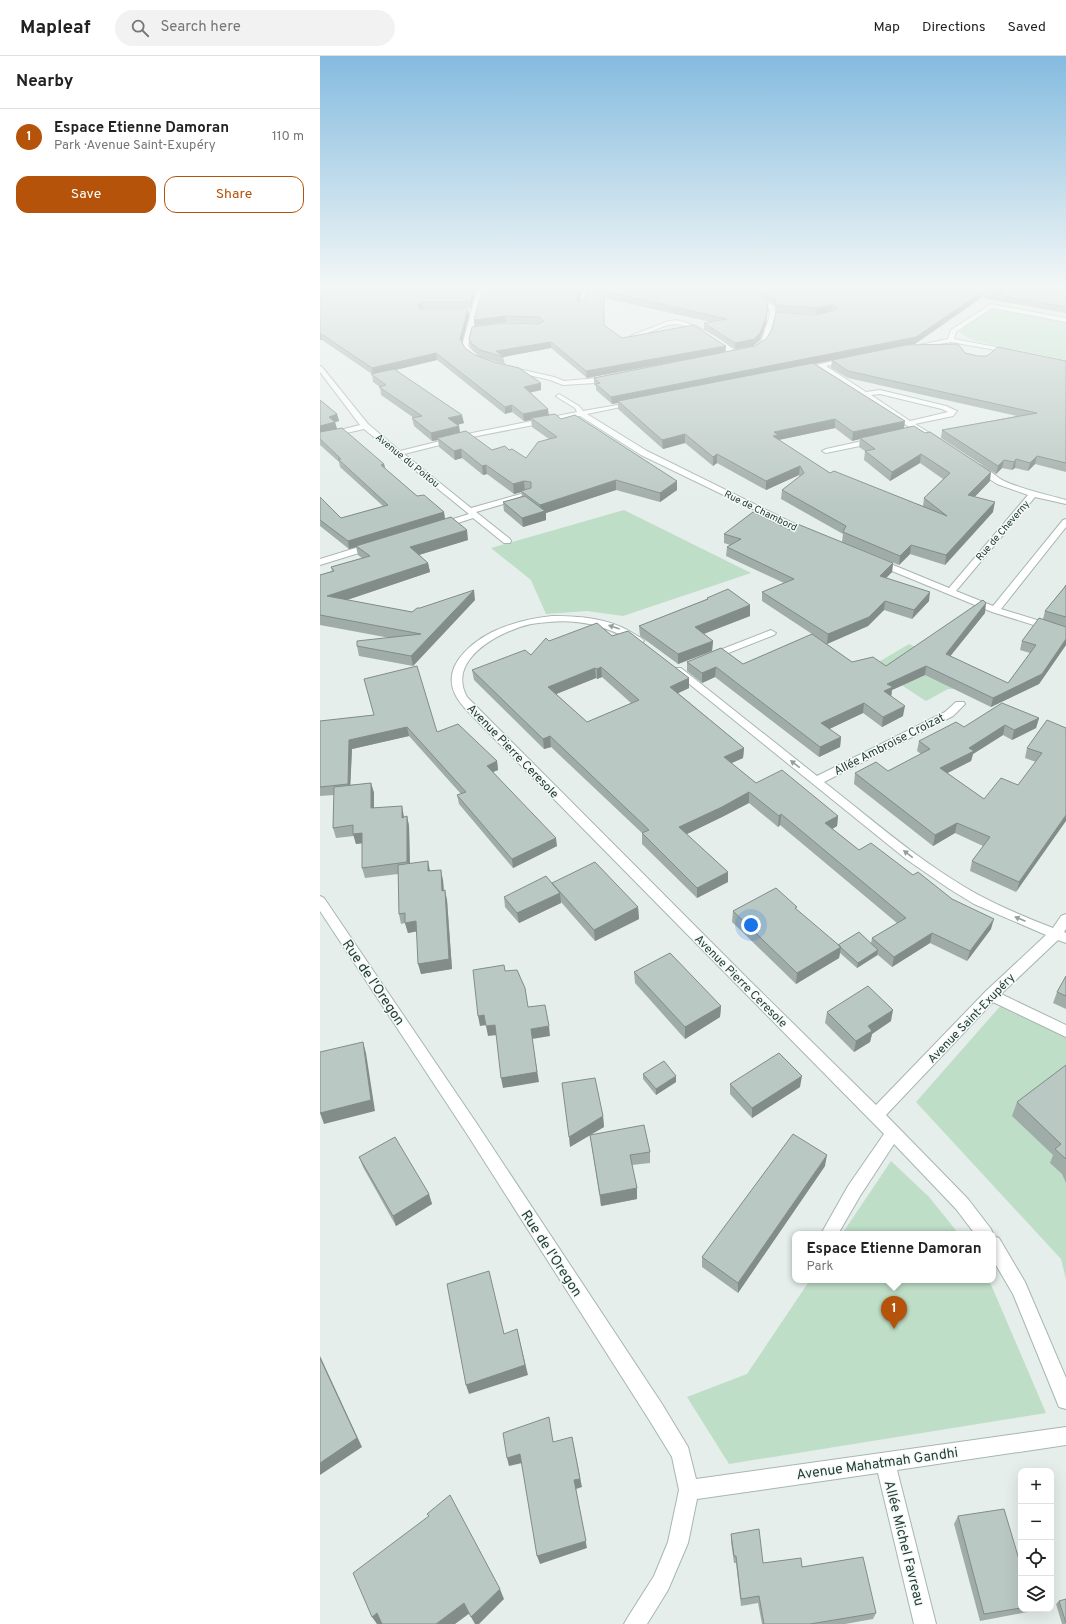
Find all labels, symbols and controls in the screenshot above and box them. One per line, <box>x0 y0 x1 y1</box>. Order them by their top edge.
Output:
search box <box>115 10 395 46</box>
text: Mapleaf <box>20 16 91 40</box>
icon: search <box>129 17 151 39</box>
text: Search here <box>161 18 241 37</box>
text: Map <box>874 19 900 36</box>
text: Directions <box>922 19 986 36</box>
text: Saved <box>1008 19 1046 36</box>
text: Nearby <box>16 71 73 93</box>
text: Espace Etienne Damoran <box>54 119 229 138</box>
text: 1 <box>26 129 32 145</box>
text: 110 m <box>272 129 304 145</box>
text: Park · Avenue Saint-Exupéry <box>54 138 216 154</box>
button: Save <box>16 176 156 213</box>
button: Share <box>164 176 304 213</box>
street label: Avenue du Poitou <box>372 431 442 491</box>
street label: Rue de Chambord <box>722 488 799 535</box>
street label: Rue de Cheverny <box>973 498 1033 564</box>
one-way arrow <box>608 623 620 629</box>
street label: Avenue Pierre Ceresole <box>463 701 562 802</box>
street label: Allée Ambroise Croizat <box>831 710 948 780</box>
one-way arrow <box>790 760 801 769</box>
one-way arrow <box>902 850 913 858</box>
your location <box>741 915 761 935</box>
one-way arrow <box>1013 916 1025 922</box>
street label: Avenue Pierre Ceresole <box>690 932 790 1032</box>
street label: Rue de l'Oregon <box>338 937 408 1029</box>
street label: Avenue Saint-Exupéry <box>925 970 1019 1067</box>
street label: Rue de l'Oregon <box>516 1207 585 1300</box>
popup <box>792 1231 996 1283</box>
text: Espace Etienne Damoran <box>806 1240 982 1259</box>
text: Park <box>806 1259 833 1275</box>
pin: 1 <box>881 1296 907 1329</box>
street label: Avenue Mahatmah Gandhi <box>795 1445 959 1484</box>
map controls <box>1018 1468 1054 1612</box>
button: + <box>1018 1468 1054 1504</box>
street label: Allée Michel Favreau <box>880 1479 927 1608</box>
button: − <box>1018 1504 1054 1540</box>
button: locate <box>1018 1540 1054 1576</box>
button: layers <box>1018 1576 1054 1612</box>

